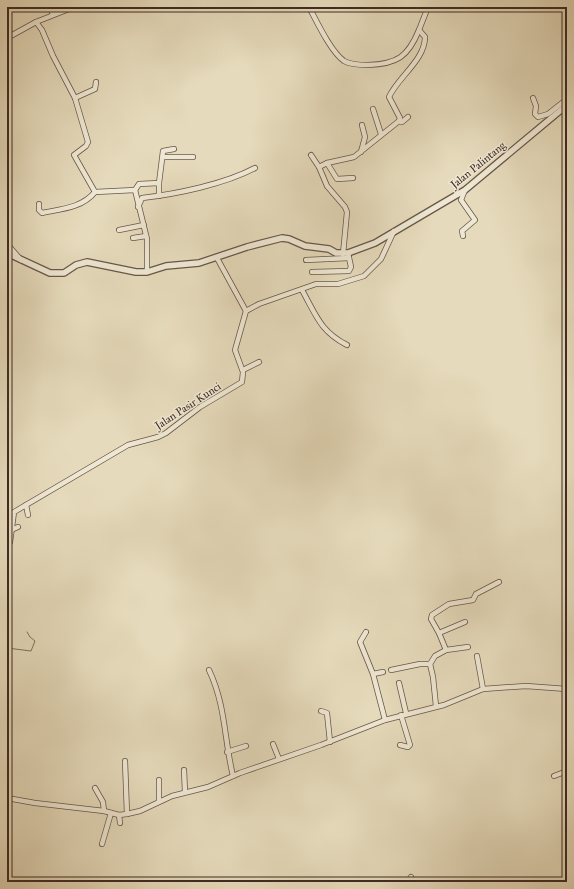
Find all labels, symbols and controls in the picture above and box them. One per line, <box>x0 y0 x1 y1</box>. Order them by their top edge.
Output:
street label: Jalan Palintang <box>447 138 509 193</box>
street label: Jalan Pasir Kunci <box>152 380 224 434</box>

